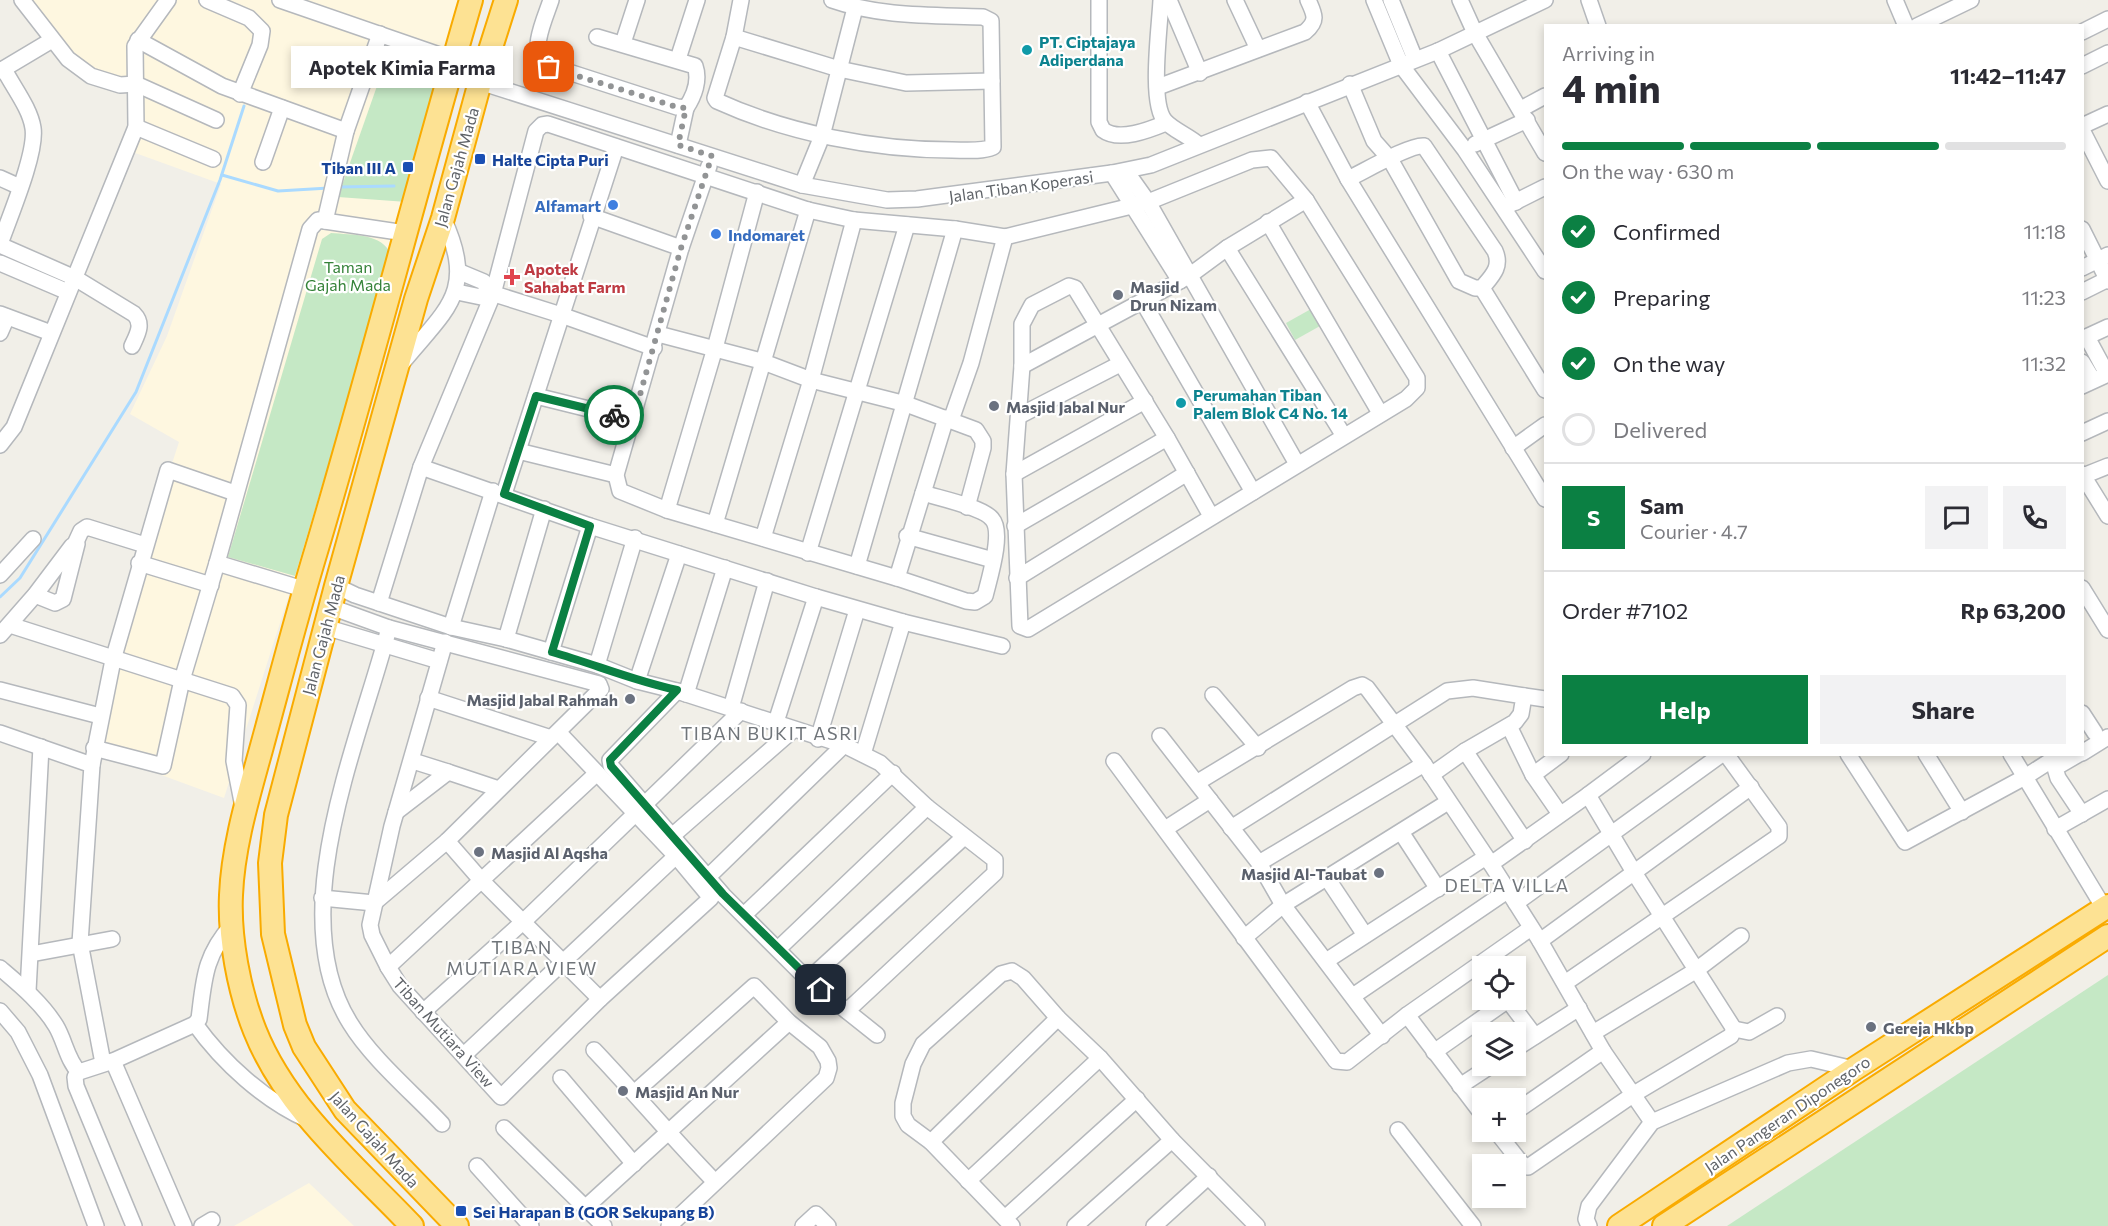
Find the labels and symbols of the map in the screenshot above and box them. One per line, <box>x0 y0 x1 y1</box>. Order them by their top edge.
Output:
place label: PT. Ciptajaya Adiperdana <box>1039 32 1136 69</box>
pin <box>523 41 574 92</box>
marker: PT. Ciptajaya Adiperdana <box>1020 43 1034 57</box>
callout: Apotek Kimia Farma <box>291 46 513 88</box>
street label: Jalan Gajah Mada <box>430 105 482 229</box>
place label: Halte Cipta Puri <box>492 150 609 169</box>
marker: Halte Cipta Puri <box>473 152 487 166</box>
place label: Tiban III A <box>321 158 396 177</box>
marker: Tiban III A <box>401 160 415 174</box>
street label: Jalan Tiban Koperasi <box>948 166 1094 206</box>
place label: Alfamart <box>535 196 601 215</box>
marker: Alfamart <box>606 198 620 212</box>
place label: Indomaret <box>728 225 805 244</box>
marker: Indomaret <box>709 227 723 241</box>
park label: Taman Gajah Mada <box>305 257 391 294</box>
place label: Apotek Sahabat Farm <box>524 259 625 296</box>
marker: Apotek Sahabat Farm <box>505 270 519 284</box>
place label: Masjid Drun Nizam <box>1130 277 1217 314</box>
marker: Masjid Drun Nizam <box>1111 288 1125 302</box>
courier <box>584 385 644 445</box>
place label: Perumahan Tiban Palem Blok C4 No. 14 <box>1193 385 1348 422</box>
marker: Perumahan Tiban Palem Blok C4 No. 14 <box>1174 396 1188 410</box>
place label: Masjid Jabal Nur <box>1006 397 1125 416</box>
marker: Masjid Jabal Nur <box>987 399 1001 413</box>
street label: Jalan Gajah Mada <box>298 573 348 697</box>
place label: Masjid Jabal Rahmah <box>466 690 618 709</box>
marker: Masjid Jabal Rahmah <box>623 692 637 706</box>
district label: TIBAN BUKIT ASRI <box>681 722 859 744</box>
place label: Masjid Al Aqsha <box>491 843 608 862</box>
marker: Masjid Al Aqsha <box>472 845 486 859</box>
place label: Masjid Al-Taubat <box>1241 864 1367 883</box>
marker: Masjid Al-Taubat <box>1372 866 1386 880</box>
district label: DELTA VILLA <box>1444 874 1570 896</box>
district label: TIBAN MUTIARA VIEW <box>446 936 598 979</box>
pin <box>795 964 846 1015</box>
street label: Tiban Mutiara View <box>390 973 499 1091</box>
place label: Gereja Hkbp <box>1883 1018 1974 1037</box>
marker: Gereja Hkbp <box>1864 1020 1878 1034</box>
street label: Jalan Pangeran Diponegoro <box>1701 1052 1873 1176</box>
place label: Masjid An Nur <box>635 1082 739 1101</box>
marker: Masjid An Nur <box>616 1084 630 1098</box>
street label: Jalan Gajah Mada <box>327 1087 423 1191</box>
place label: Sei Harapan B (GOR Sekupang B) <box>473 1202 715 1221</box>
marker: Sei Harapan B (GOR Sekupang B) <box>454 1204 468 1218</box>

